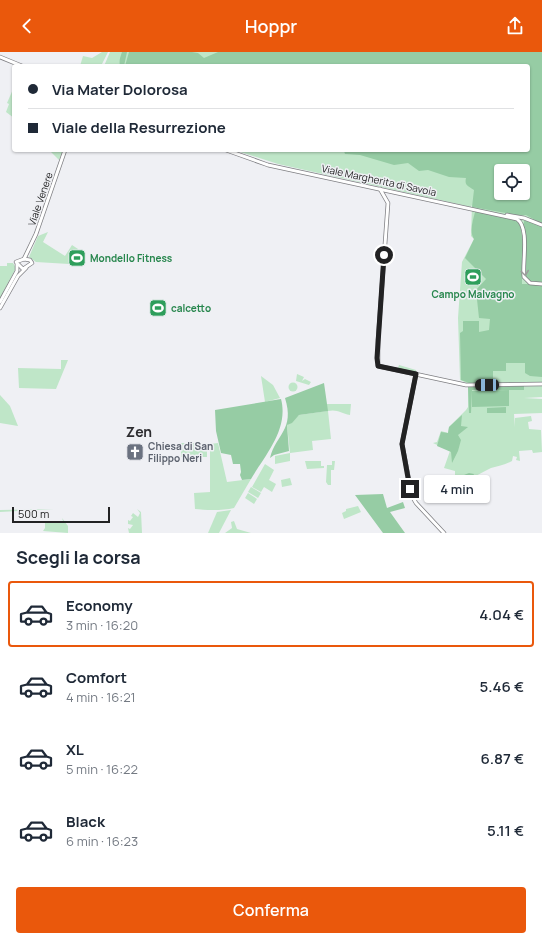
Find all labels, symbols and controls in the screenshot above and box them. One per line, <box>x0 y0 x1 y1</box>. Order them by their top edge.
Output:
text: Hoppr <box>245 14 297 38</box>
icon: back <box>16 15 38 37</box>
icon: share <box>504 15 526 37</box>
text: Via Mater Dolorosa <box>52 79 188 100</box>
text: Viale della Resurrezione <box>52 117 226 138</box>
street label: Viale Margherita di Savoia <box>320 161 438 199</box>
map controls <box>494 164 530 200</box>
button: locate <box>494 164 530 200</box>
street label: Viale Venere <box>24 170 56 228</box>
route start <box>375 246 393 264</box>
sports icon: Mondello Fitness <box>67 248 87 268</box>
place label: Mondello Fitness <box>90 251 173 265</box>
sports icon: Campo Malvagno <box>463 267 483 287</box>
one-way arrow <box>520 270 529 276</box>
place label: Campo Malvagno <box>431 287 515 301</box>
sports icon: calcetto <box>148 298 168 318</box>
place label: calcetto <box>171 301 211 315</box>
car <box>475 379 499 391</box>
district label: Zen <box>126 422 152 441</box>
place label: Chiesa di San Filippo Neri <box>148 439 213 465</box>
church icon: Chiesa di San Filippo Neri <box>125 442 145 462</box>
callout: 4 min <box>424 475 490 503</box>
route end <box>401 480 419 498</box>
text: 4 min <box>440 480 474 498</box>
scale bar <box>12 505 110 524</box>
text: 500 m <box>18 506 49 521</box>
text: Scegli la corsa <box>16 545 141 569</box>
text: Economy <box>66 595 133 616</box>
icon: car <box>18 596 54 632</box>
text: 4.04 € <box>479 604 524 625</box>
text: 3 min · 16:20 <box>66 616 138 634</box>
text: Comfort <box>66 667 127 688</box>
icon: car <box>18 668 54 704</box>
text: 5.46 € <box>480 676 524 697</box>
text: 4 min · 16:21 <box>66 688 136 706</box>
text: XL <box>66 739 84 760</box>
icon: car <box>18 740 54 776</box>
text: 6.87 € <box>480 748 524 769</box>
text: 5 min · 16:22 <box>66 760 138 778</box>
text: Black <box>66 811 105 832</box>
icon: car <box>18 812 54 848</box>
text: 5.11 € <box>487 820 524 841</box>
text: 6 min · 16:23 <box>66 832 138 850</box>
button: Conferma <box>16 887 526 933</box>

